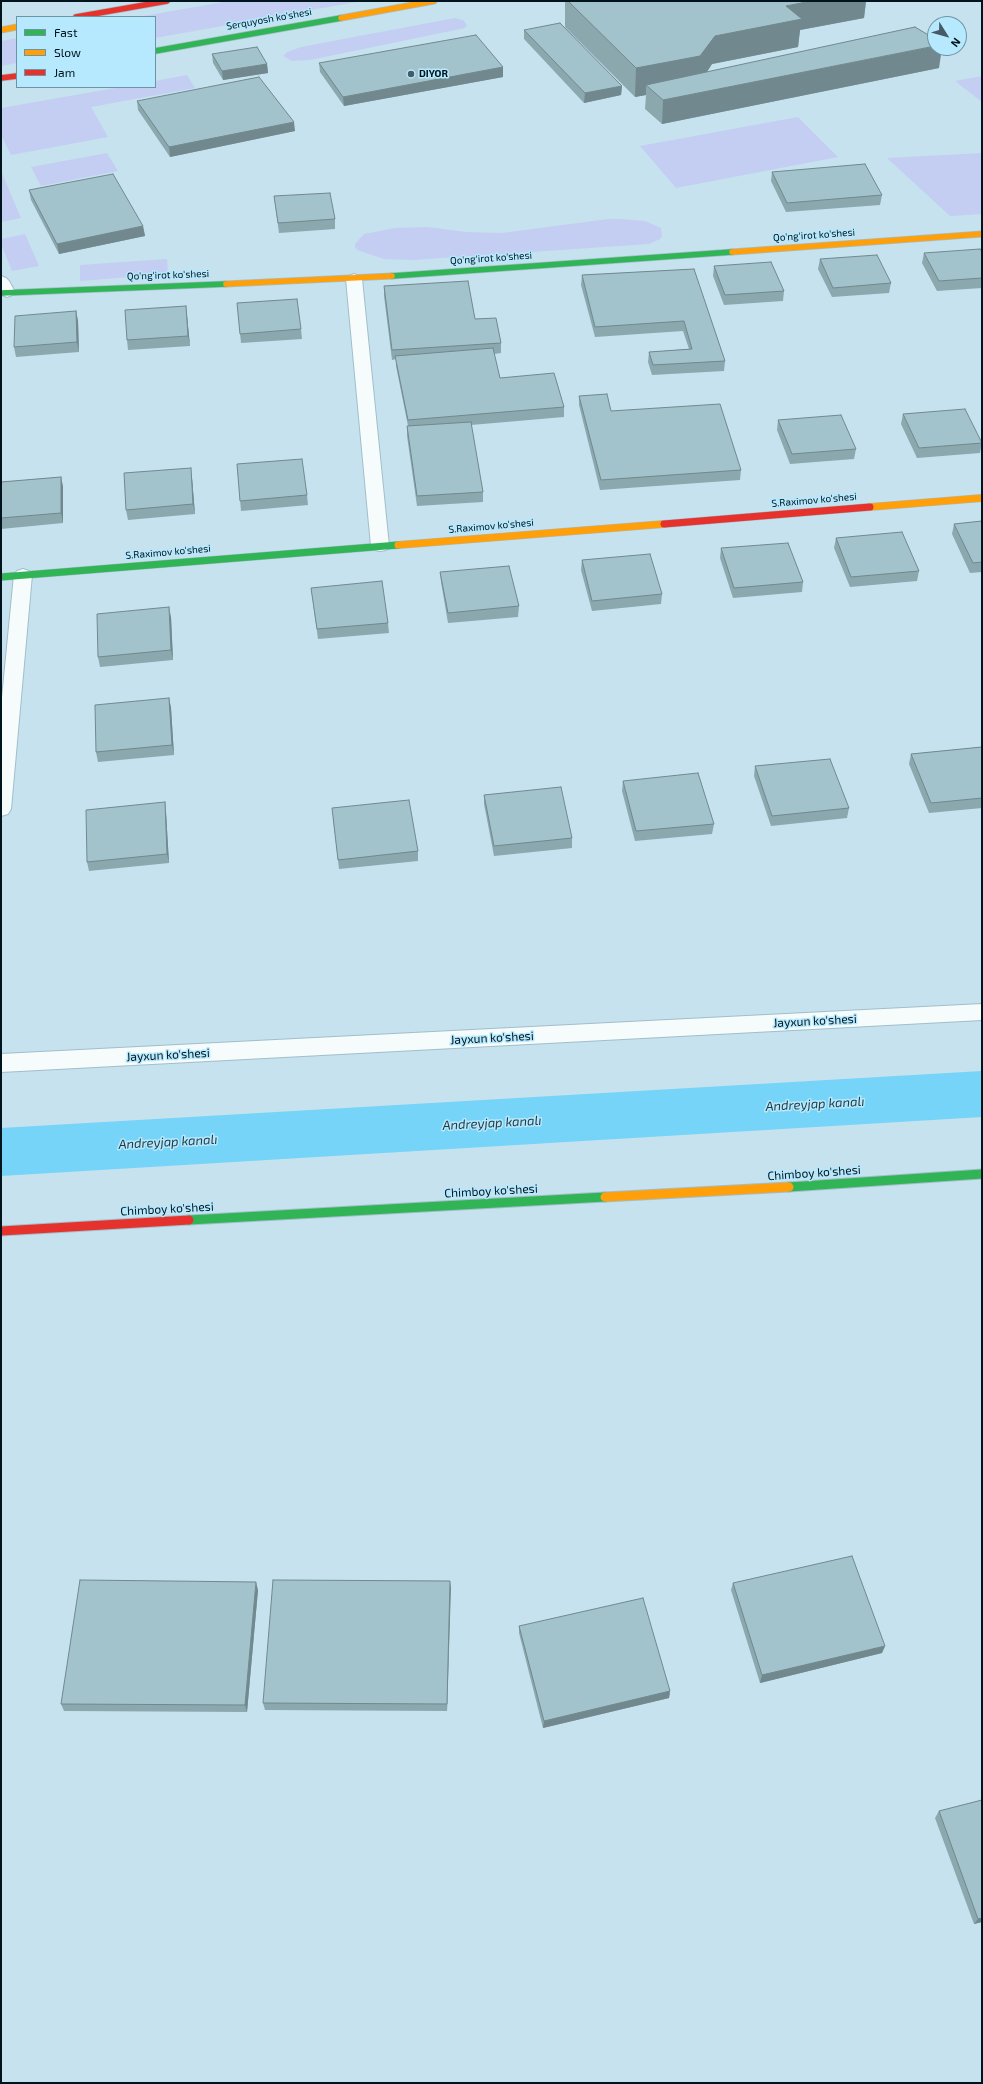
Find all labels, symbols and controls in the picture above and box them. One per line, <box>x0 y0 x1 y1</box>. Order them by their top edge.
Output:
street label: Serquyosh ko'shesi <box>225 6 313 32</box>
legend <box>16 16 156 88</box>
north arrow <box>927 16 967 56</box>
text: Fast <box>54 25 77 39</box>
text: N <box>949 36 964 50</box>
text: Slow <box>54 45 81 59</box>
text: Jam <box>54 65 75 79</box>
place label: DIYOR <box>419 68 448 80</box>
marker: DIYOR <box>406 69 416 79</box>
street label: Qo'ng'irot ko'shesi <box>773 226 855 244</box>
street label: Qo'ng'irot ko'shesi <box>450 249 532 267</box>
street label: Qo'ng'irot ko'shesi <box>127 268 209 282</box>
street label: S.Raximov ko'shesi <box>771 490 857 510</box>
street label: S.Raximov ko'shesi <box>448 516 534 536</box>
street label: S.Raximov ko'shesi <box>125 542 211 562</box>
street label: Jayxun ko'shesi <box>773 1012 857 1030</box>
street label: Jayxun ko'shesi <box>450 1029 534 1047</box>
street label: Jayxun ko'shesi <box>126 1046 210 1064</box>
water label: Andreyjap kanalı <box>765 1094 865 1114</box>
water label: Andreyjap kanalı <box>442 1113 542 1133</box>
water label: Andreyjap kanalı <box>118 1132 218 1152</box>
street label: Chimboy ko'shesi <box>767 1163 861 1183</box>
street label: Chimboy ko'shesi <box>444 1181 538 1201</box>
street label: Chimboy ko'shesi <box>120 1199 214 1219</box>

